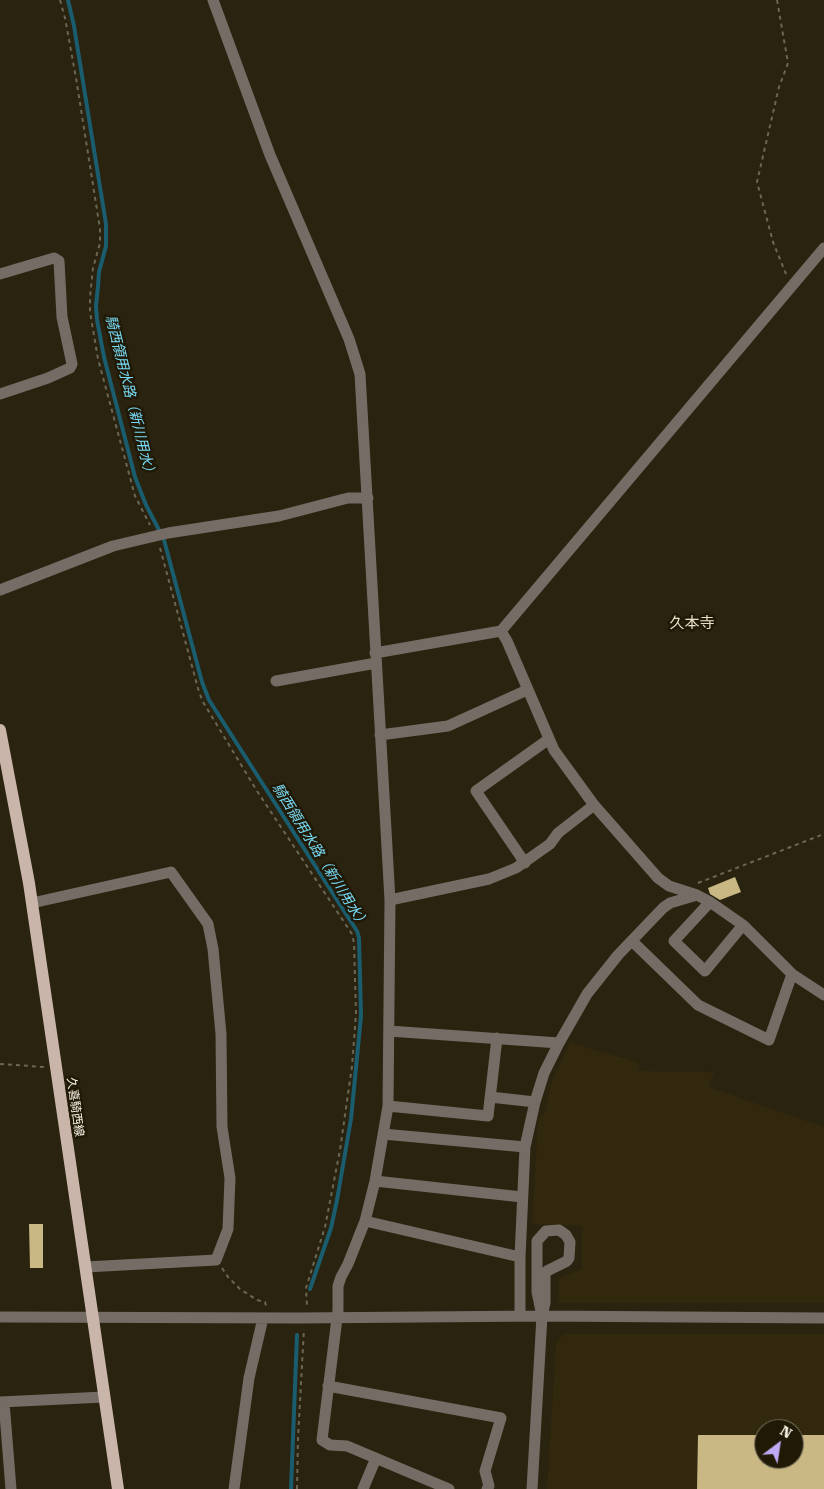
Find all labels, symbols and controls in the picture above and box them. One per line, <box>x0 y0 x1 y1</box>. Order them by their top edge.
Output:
water label: 騎西領用水路（新川用水） <box>102 313 158 481</box>
district label: 久本寺 <box>670 615 714 633</box>
water label: 騎西領用水路（新川用水） <box>268 780 372 932</box>
street label: 久喜騎西線 <box>64 1076 86 1138</box>
north arrow <box>754 1419 804 1469</box>
text: N <box>777 1422 795 1442</box>

